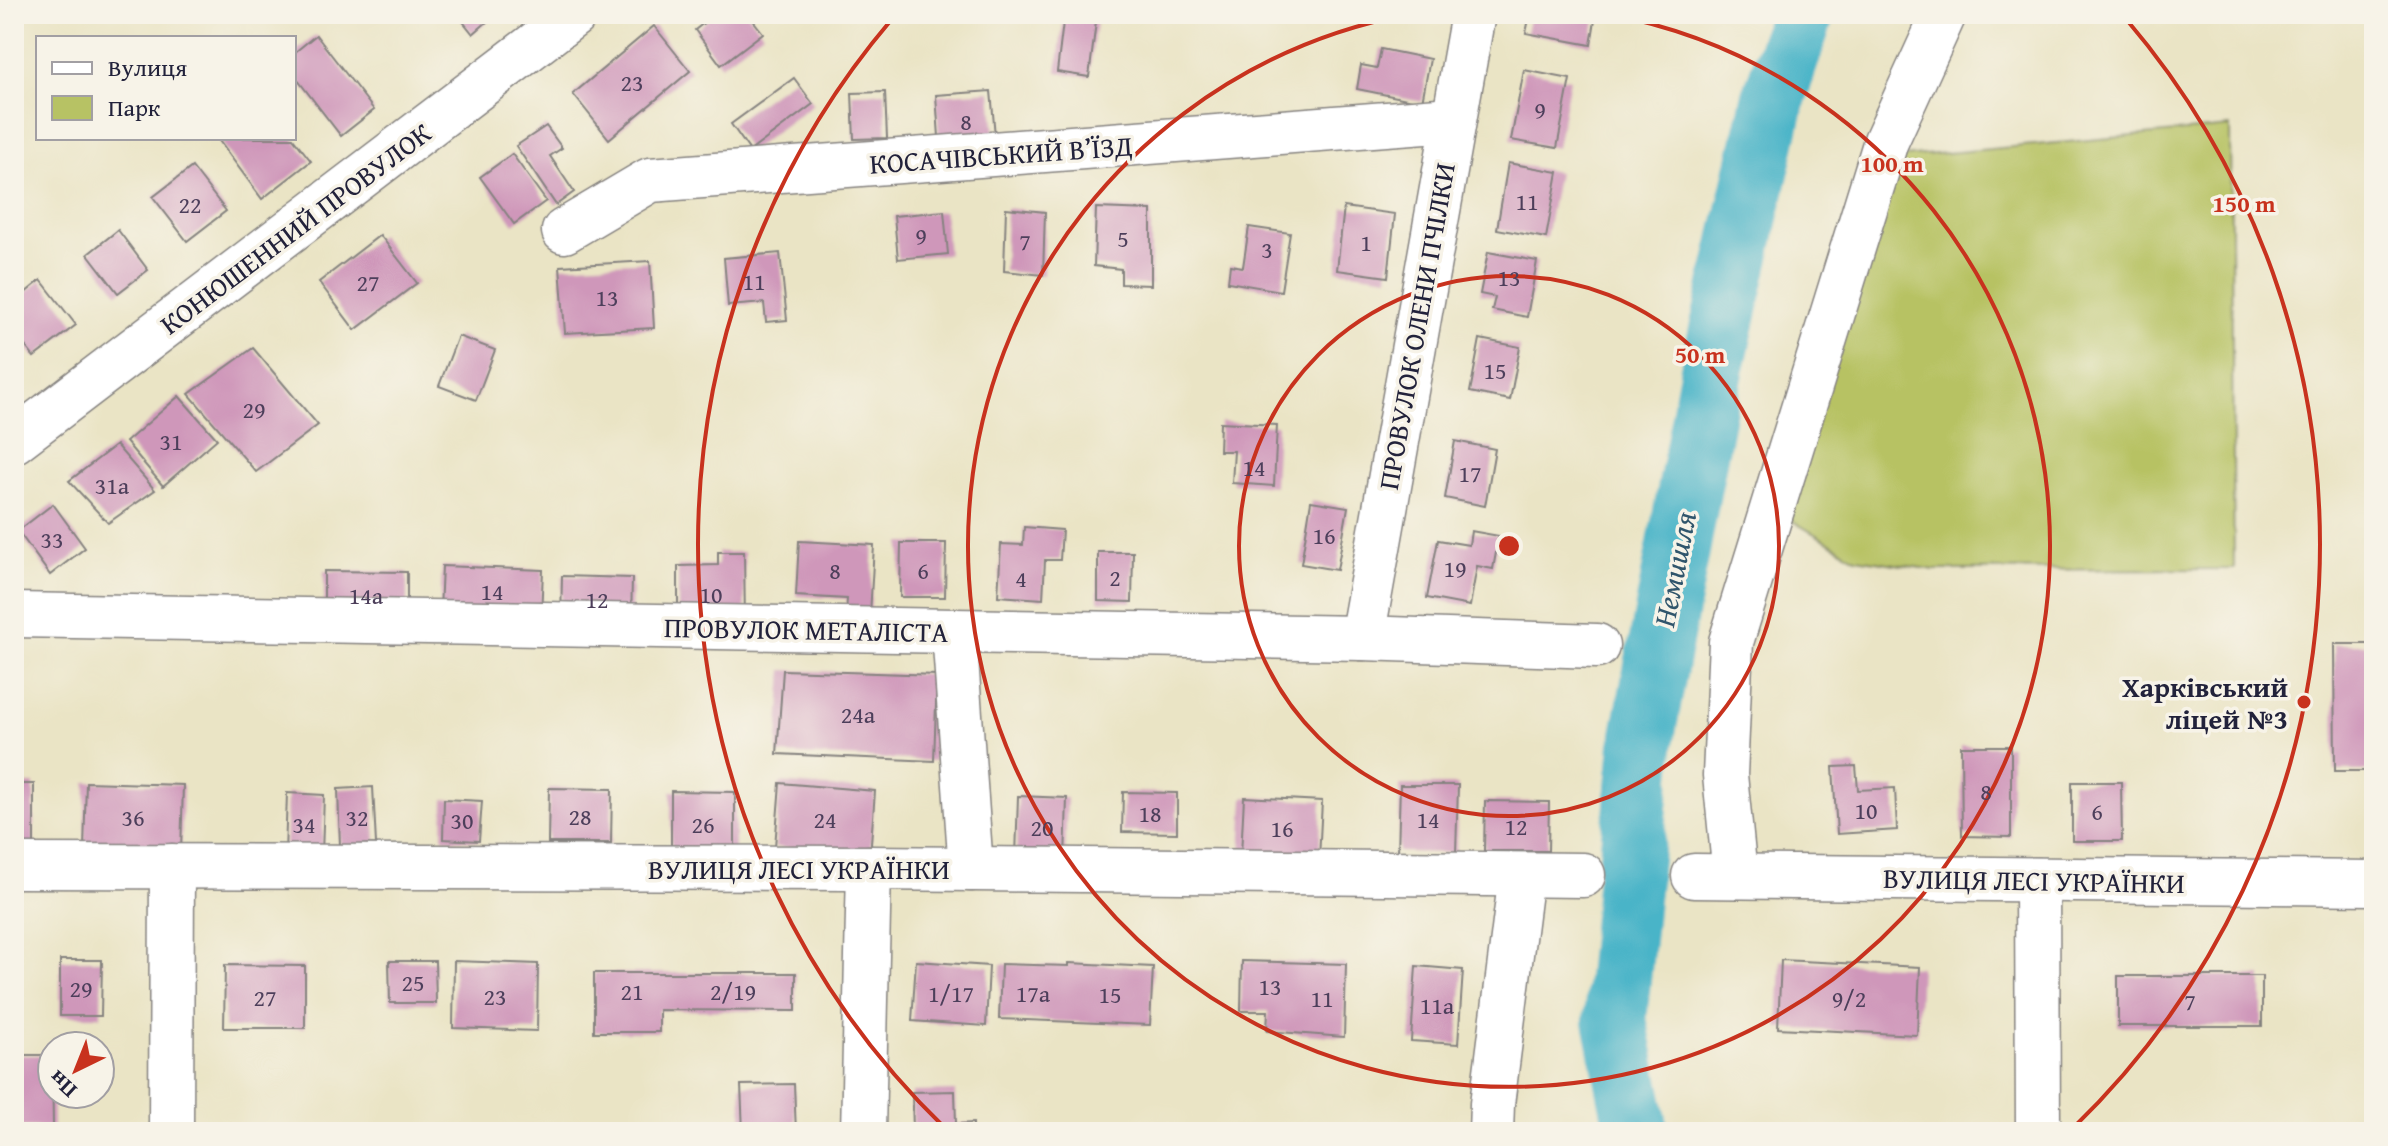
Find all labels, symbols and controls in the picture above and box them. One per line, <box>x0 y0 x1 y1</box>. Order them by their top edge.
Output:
legend <box>36 36 296 140</box>
text: Вулиця <box>108 50 187 85</box>
house number: 23 <box>620 65 644 100</box>
text: Парк <box>108 90 161 125</box>
house number: 9 <box>1534 92 1546 127</box>
house number: 8 <box>960 104 972 139</box>
street label: КОНЮШЕННИЙ ПРОВУЛОК <box>151 112 439 344</box>
street label: КОСАЧІВСЬКИЙ В’ЇЗД <box>868 124 1134 184</box>
text: 100 m <box>1860 146 1924 181</box>
street label: ПРОВУЛОК ОЛЕНИ ПЧІЛКИ <box>1367 159 1465 493</box>
house number: 11 <box>1515 184 1539 219</box>
text: 150 m <box>2212 186 2276 221</box>
house number: 22 <box>178 187 202 222</box>
house number: 9 <box>915 218 927 253</box>
house number: 5 <box>1117 221 1129 256</box>
house number: 7 <box>1019 224 1031 259</box>
house number: 1 <box>1360 225 1372 260</box>
house number: 3 <box>1261 232 1273 267</box>
house number: 13 <box>1497 260 1521 295</box>
house number: 11 <box>742 264 766 299</box>
house number: 27 <box>356 265 380 300</box>
house number: 13 <box>595 280 619 315</box>
text: 50 m <box>1675 337 1726 372</box>
house number: 15 <box>1483 353 1507 388</box>
house number: 29 <box>242 392 266 427</box>
house number: 31 <box>159 424 183 459</box>
house number: 14 <box>1242 450 1266 485</box>
house number: 17 <box>1458 456 1482 491</box>
house number: 31а <box>95 468 130 503</box>
water label: Немишля <box>1641 507 1707 631</box>
house number: 16 <box>1312 518 1336 553</box>
house number: 33 <box>40 522 64 557</box>
centre of rings <box>1495 532 1523 560</box>
house number: 19 <box>1443 551 1467 586</box>
house number: 8 <box>829 553 841 588</box>
house number: 6 <box>917 553 929 588</box>
house number: 2 <box>1109 560 1121 595</box>
house number: 4 <box>1015 561 1027 596</box>
house number: 14 <box>480 574 504 609</box>
house number: 10 <box>699 577 723 612</box>
house number: 14а <box>349 578 384 613</box>
house number: 12 <box>585 582 609 617</box>
street label: ПРОВУЛОК МЕТАЛІСТА <box>664 606 949 652</box>
place label: Харківський ліцей №3 <box>2122 666 2288 739</box>
marker: Харківський ліцей №3 <box>2295 693 2313 711</box>
house number: 24а <box>841 697 876 732</box>
house number: 8 <box>1980 774 1992 809</box>
house number: 10 <box>1854 793 1878 828</box>
house number: 6 <box>2091 794 2103 829</box>
house number: 18 <box>1138 796 1162 831</box>
house number: 28 <box>568 799 592 834</box>
house number: 36 <box>121 800 145 835</box>
house number: 32 <box>345 800 369 835</box>
house number: 24 <box>813 802 837 837</box>
house number: 14 <box>1416 802 1440 837</box>
house number: 30 <box>450 803 474 838</box>
house number: 34 <box>292 807 316 842</box>
house number: 26 <box>691 807 715 842</box>
house number: 12 <box>1504 809 1528 844</box>
house number: 20 <box>1030 810 1054 845</box>
house number: 16 <box>1270 811 1294 846</box>
street label: ВУЛИЦЯ ЛЕСІ УКРАЇНКИ <box>648 848 950 889</box>
street label: ВУЛИЦЯ ЛЕСІ УКРАЇНКИ <box>1883 857 2185 903</box>
house number: 25 <box>401 965 425 1000</box>
house number: 13 <box>1258 969 1282 1004</box>
house number: 29 <box>69 971 93 1006</box>
house number: 21 <box>620 974 644 1009</box>
house number: 2/19 <box>710 974 756 1009</box>
house number: 1/17 <box>928 976 974 1011</box>
house number: 17а <box>1016 976 1051 1011</box>
house number: 15 <box>1098 977 1122 1012</box>
house number: 23 <box>483 979 507 1014</box>
house number: 27 <box>253 980 277 1015</box>
house number: 11 <box>1310 981 1334 1016</box>
house number: 9/2 <box>1832 981 1866 1016</box>
house number: 7 <box>2184 984 2196 1019</box>
house number: 11а <box>1420 988 1455 1023</box>
north arrow <box>36 1030 116 1110</box>
text: Пн <box>41 1063 84 1106</box>

